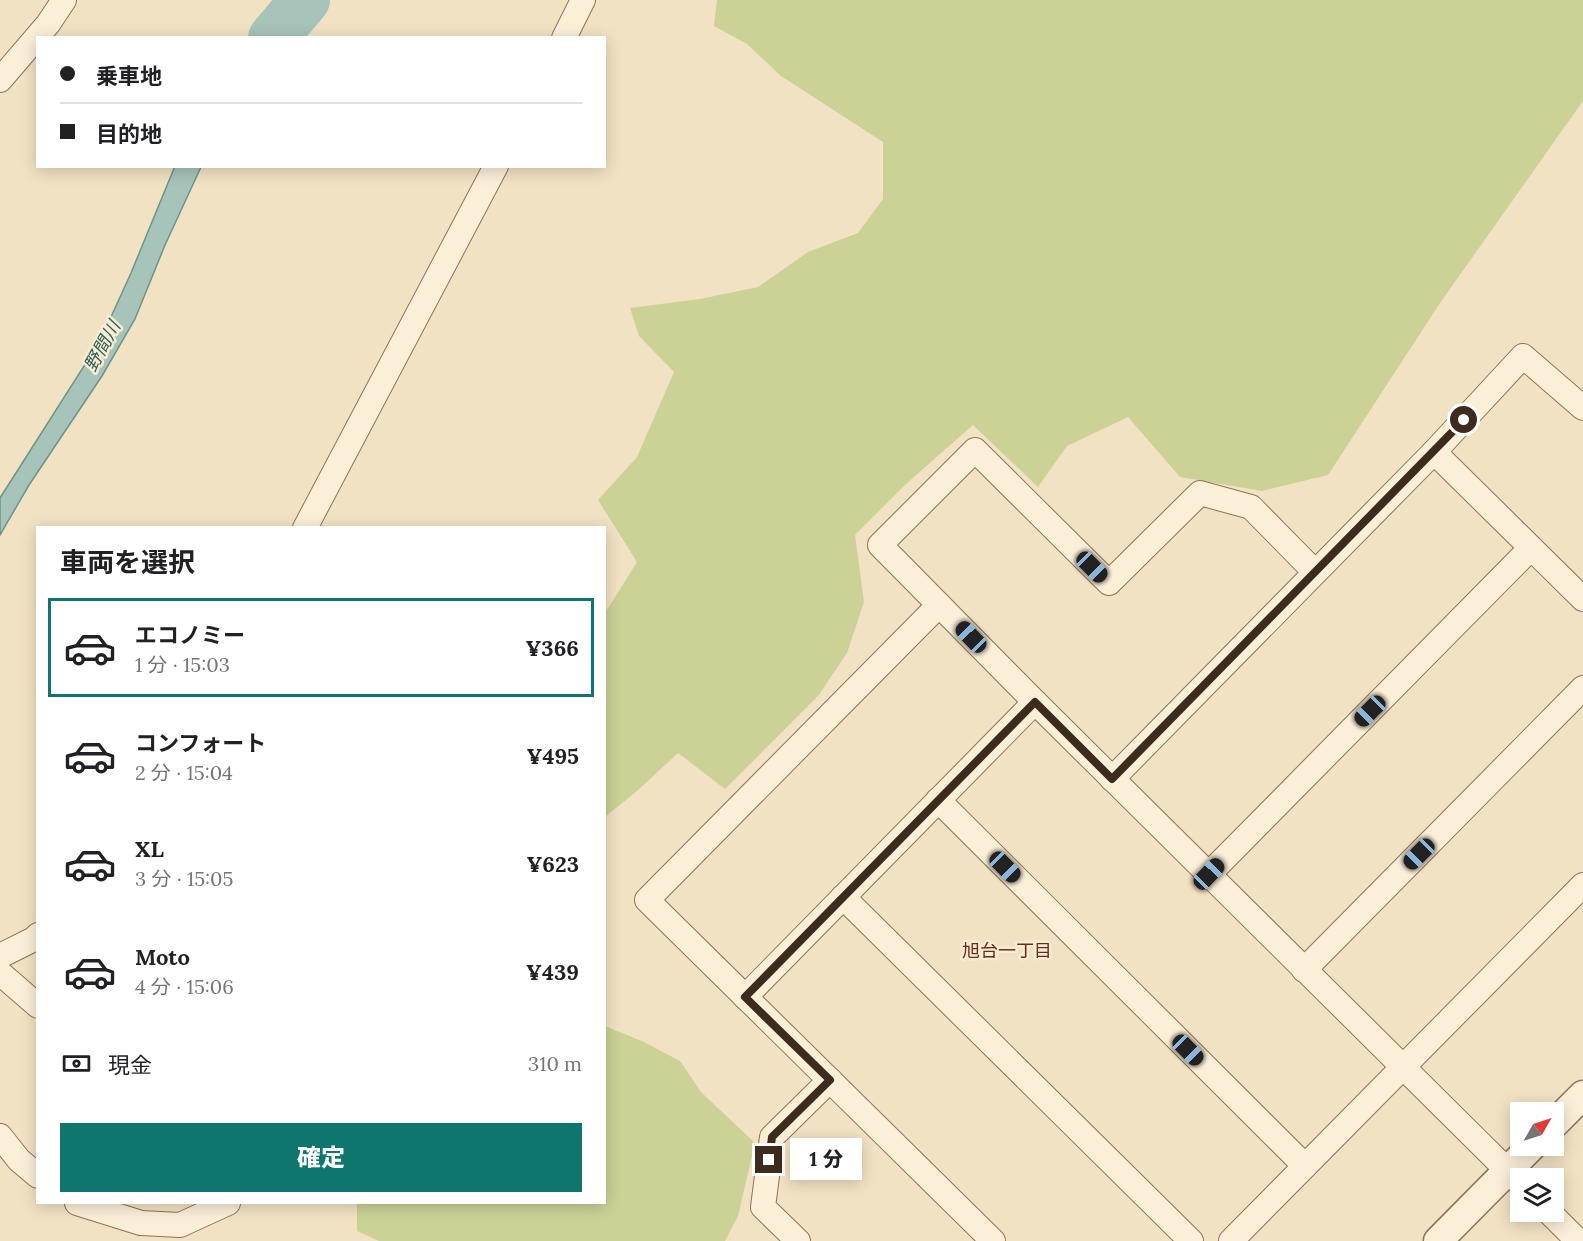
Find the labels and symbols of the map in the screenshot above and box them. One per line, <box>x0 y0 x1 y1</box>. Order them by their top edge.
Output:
water label: 野間川 <box>79 315 126 375</box>
route start <box>1450 406 1477 433</box>
car <box>1073 548 1111 586</box>
car <box>952 618 990 656</box>
car <box>1351 692 1389 730</box>
car <box>1400 835 1438 873</box>
car <box>986 848 1024 886</box>
car <box>1190 855 1228 893</box>
district label: 旭台一丁目 <box>962 939 1052 962</box>
car <box>1169 1031 1207 1069</box>
north arrow <box>1510 1102 1564 1156</box>
callout: 1 分 <box>790 1139 862 1181</box>
route end <box>755 1146 782 1173</box>

